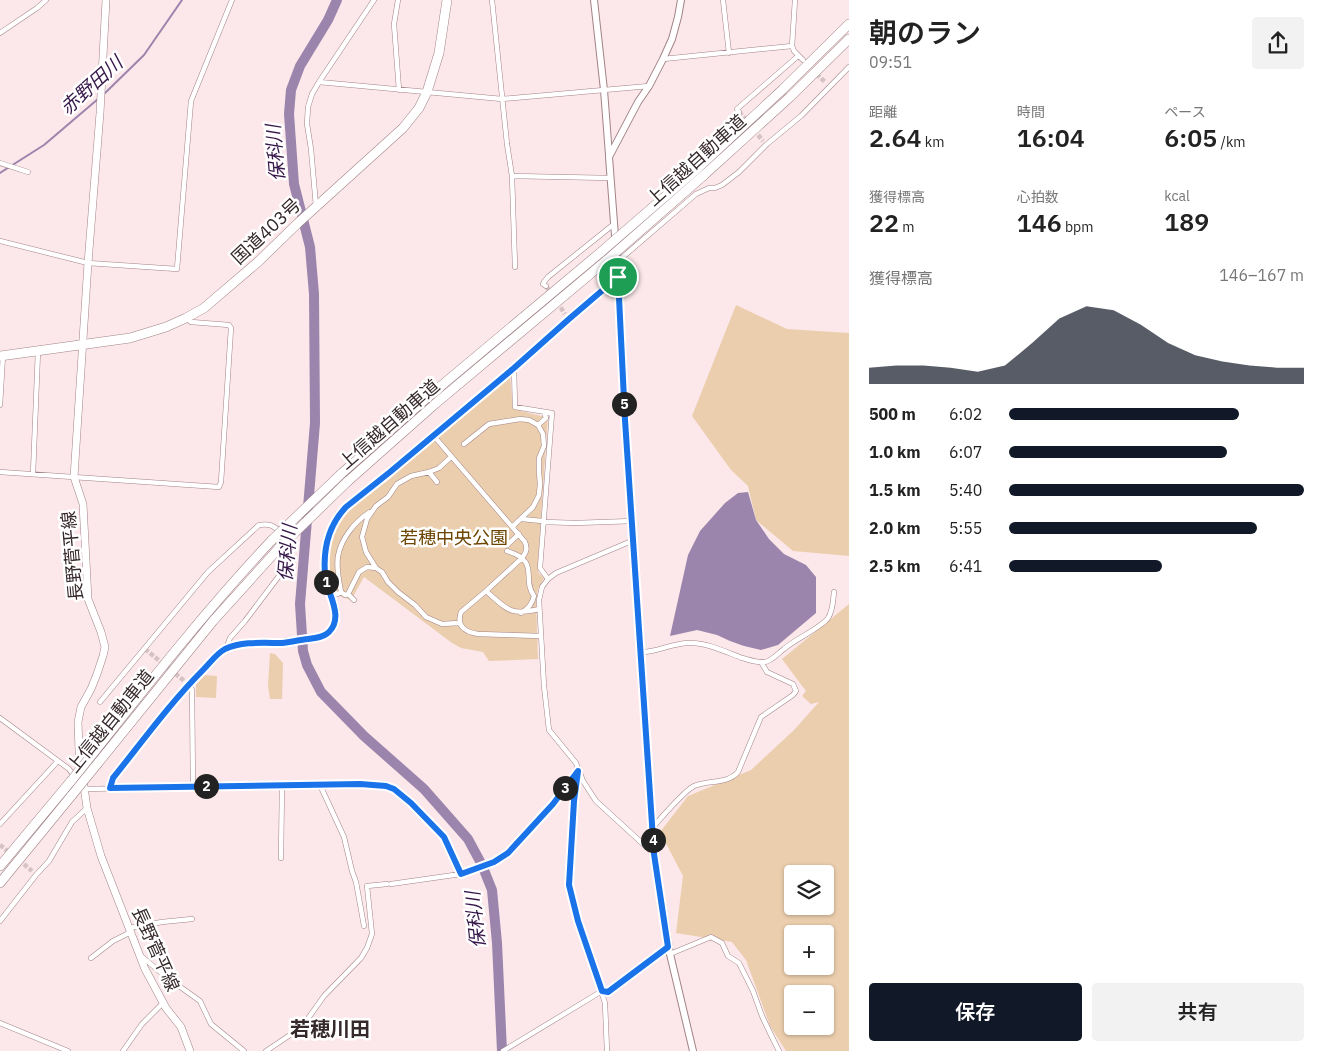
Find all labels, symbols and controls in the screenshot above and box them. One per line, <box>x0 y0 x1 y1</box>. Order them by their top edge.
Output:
text: 朝のラン <box>869 14 981 51</box>
button: share <box>1252 17 1304 69</box>
water label: 赤野田川 <box>55 49 129 119</box>
text: 09:51 <box>869 52 912 72</box>
text: 距離 <box>869 103 897 121</box>
text: 時間 <box>1017 103 1045 121</box>
text: ペース <box>1164 103 1206 121</box>
street label: 上信越自動車道 <box>641 109 751 211</box>
text: 2.64 <box>869 121 921 154</box>
text: 16:04 <box>1017 121 1085 154</box>
text: 6:05 <box>1164 121 1217 154</box>
water label: 保科川 <box>260 122 289 182</box>
text: km <box>921 133 944 151</box>
text: /km <box>1217 133 1246 151</box>
text: kcal <box>1164 187 1190 205</box>
text: 獲得標高 <box>869 188 925 206</box>
text: 心拍数 <box>1017 188 1059 206</box>
street label: 国道403号 <box>227 193 305 269</box>
text: 189 <box>1164 205 1209 238</box>
text: 22 <box>869 206 899 239</box>
text: 146 <box>1017 206 1062 239</box>
text: m <box>899 218 915 236</box>
text: bpm <box>1062 218 1093 236</box>
pin <box>597 256 639 298</box>
icon: arrive <box>604 263 632 291</box>
text: 146–167 m <box>1219 265 1304 285</box>
text: 獲得標高 <box>869 268 933 288</box>
street label: 上信越自動車道 <box>334 374 444 474</box>
pin: 5 <box>612 392 636 416</box>
text: 5 <box>620 395 629 413</box>
text: 500 m <box>869 404 916 424</box>
text: 6:02 <box>949 404 982 424</box>
text: 1.0 km <box>869 442 920 462</box>
text: 6:07 <box>949 442 982 462</box>
text: 1.5 km <box>869 480 920 500</box>
text: 5:40 <box>949 480 982 500</box>
street label: 長野菅平線 <box>57 510 87 602</box>
text: 2.0 km <box>869 518 920 538</box>
text: 5:55 <box>949 518 982 538</box>
water label: 保科川 <box>273 522 302 582</box>
park label: 若穂中央公園 <box>400 526 508 549</box>
text: 2.5 km <box>869 556 920 576</box>
text: 6:41 <box>949 556 982 576</box>
pin: 1 <box>314 570 338 594</box>
text: 1 <box>322 573 331 591</box>
street label: 上信越自動車道 <box>61 665 159 777</box>
pin: 2 <box>194 774 218 798</box>
pin: 3 <box>552 776 578 800</box>
text: 2 <box>202 777 211 795</box>
text: 3 <box>561 779 570 797</box>
pin: 4 <box>640 828 666 852</box>
text: 4 <box>649 831 658 849</box>
map controls <box>784 865 834 1035</box>
button: layers <box>784 865 834 915</box>
water label: 保科川 <box>460 888 490 950</box>
street label: 長野菅平線 <box>127 903 185 995</box>
button: + <box>784 925 834 975</box>
button: 保存 <box>869 983 1082 1041</box>
button: 共有 <box>1092 983 1304 1041</box>
button: − <box>784 985 834 1035</box>
district label: 若穂川田 <box>290 1015 370 1042</box>

